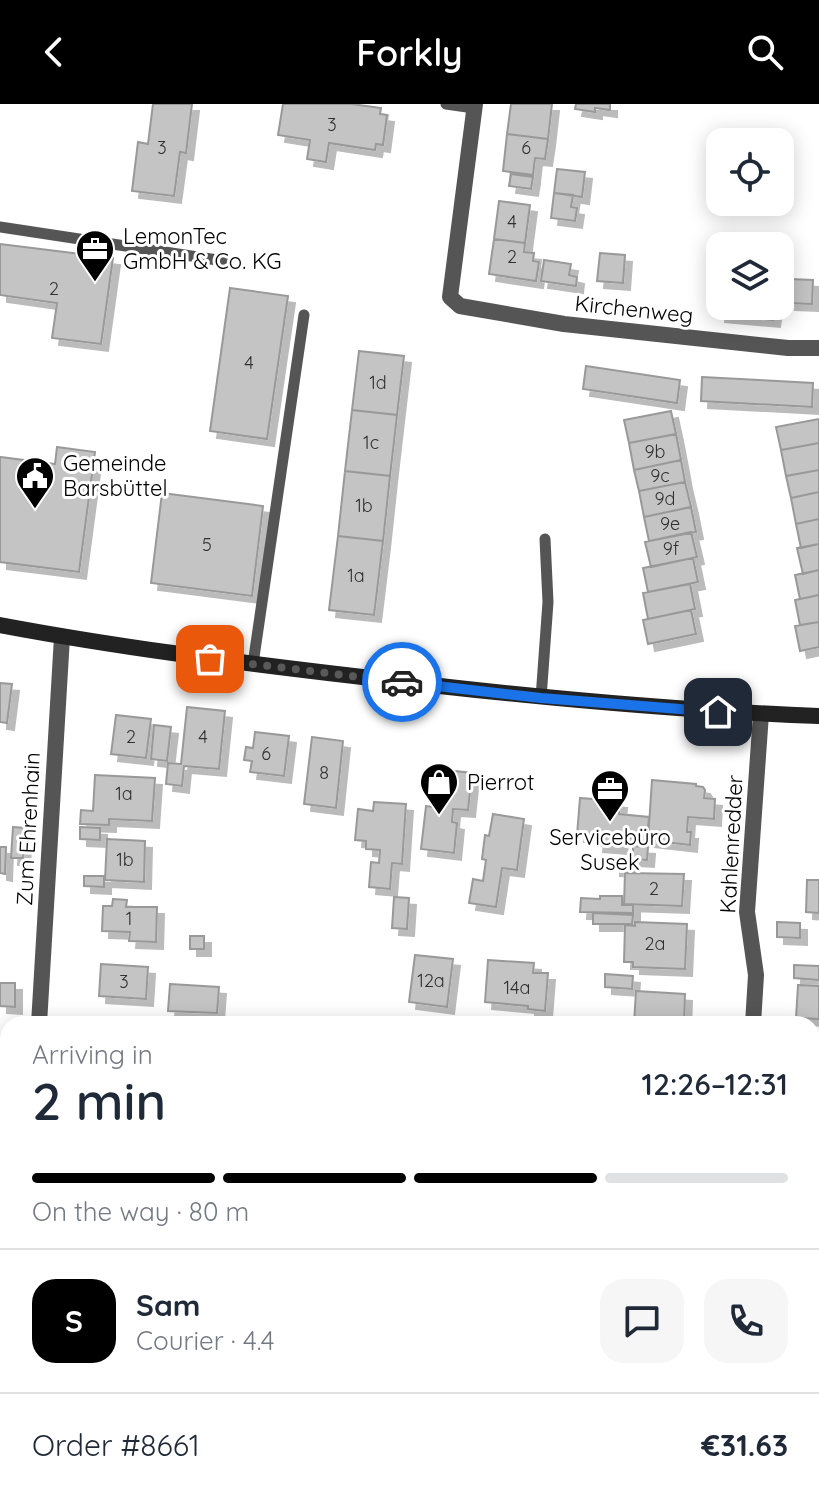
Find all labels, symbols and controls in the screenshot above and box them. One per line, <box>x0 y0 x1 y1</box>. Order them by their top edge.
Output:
icon: back <box>32 30 76 74</box>
text: Forkly <box>356 30 463 75</box>
icon: search <box>743 30 787 74</box>
house number: 3 <box>327 113 337 136</box>
map controls <box>706 128 794 320</box>
button: locate <box>706 128 794 216</box>
house number: 3 <box>157 136 167 159</box>
house number: 6 <box>521 136 531 159</box>
house number: 4 <box>507 210 517 233</box>
place label: LemonTec GmbH & Co. KG <box>123 222 282 275</box>
office icon: LemonTec GmbH & Co. KG <box>74 228 116 283</box>
button: layers <box>706 232 794 320</box>
house number: 2 <box>507 245 517 268</box>
house number: 2 <box>49 277 59 300</box>
street label: Kirchenweg <box>573 289 695 329</box>
house number: 4 <box>244 351 254 374</box>
house number: 1d <box>369 371 387 394</box>
house number: 1c <box>363 431 379 454</box>
house number: 9b <box>645 440 666 463</box>
place label: Gemeinde Barsbüttel <box>63 449 168 502</box>
public building icon: Gemeinde Barsbüttel <box>14 455 56 510</box>
house number: 9c <box>650 464 670 487</box>
house number: 9d <box>655 487 675 510</box>
house number: 1b <box>355 494 373 517</box>
house number: 9e <box>660 512 680 535</box>
house number: 5 <box>202 533 212 556</box>
house number: 9f <box>663 537 680 560</box>
house number: 1a <box>347 564 365 587</box>
pin <box>176 625 244 693</box>
icon: bag <box>188 637 232 681</box>
courier <box>362 642 442 722</box>
icon: car <box>380 660 424 704</box>
pin <box>684 678 752 746</box>
icon: home <box>696 690 740 734</box>
house number: 2 <box>126 725 136 748</box>
house number: 4 <box>198 725 208 748</box>
house number: 6 <box>261 742 271 765</box>
street label: Zum Ehrenhain <box>10 751 46 907</box>
house number: 8 <box>319 761 329 784</box>
shop icon: Pierrot <box>418 761 460 816</box>
place label: Pierrot <box>467 768 534 796</box>
office icon: Servicebüro Susek <box>589 768 631 823</box>
street label: Kahlenredder <box>713 774 749 914</box>
house number: 1a <box>115 782 133 805</box>
place label: Servicebüro Susek <box>549 823 671 876</box>
house number: 1b <box>116 848 134 871</box>
house number: 2 <box>649 877 659 900</box>
house number: 1 <box>126 907 132 930</box>
house number: 2a <box>645 932 665 955</box>
house number: 12a <box>417 969 445 992</box>
house number: 3 <box>119 970 129 993</box>
house number: 14a <box>504 976 530 999</box>
text: Arriving in <box>32 1038 153 1071</box>
text: 12:26–12:31 <box>642 1065 788 1103</box>
text: 2 min <box>32 1068 166 1133</box>
text: On the way · 80 m <box>32 1195 249 1228</box>
button: chat <box>600 1279 684 1363</box>
button: phone <box>704 1279 788 1363</box>
text: Sam <box>136 1286 200 1324</box>
text: S <box>65 1302 83 1340</box>
text: Courier · 4.4 <box>136 1324 274 1357</box>
text: Order #8661 <box>32 1426 200 1464</box>
text: €31.63 <box>701 1426 788 1464</box>

